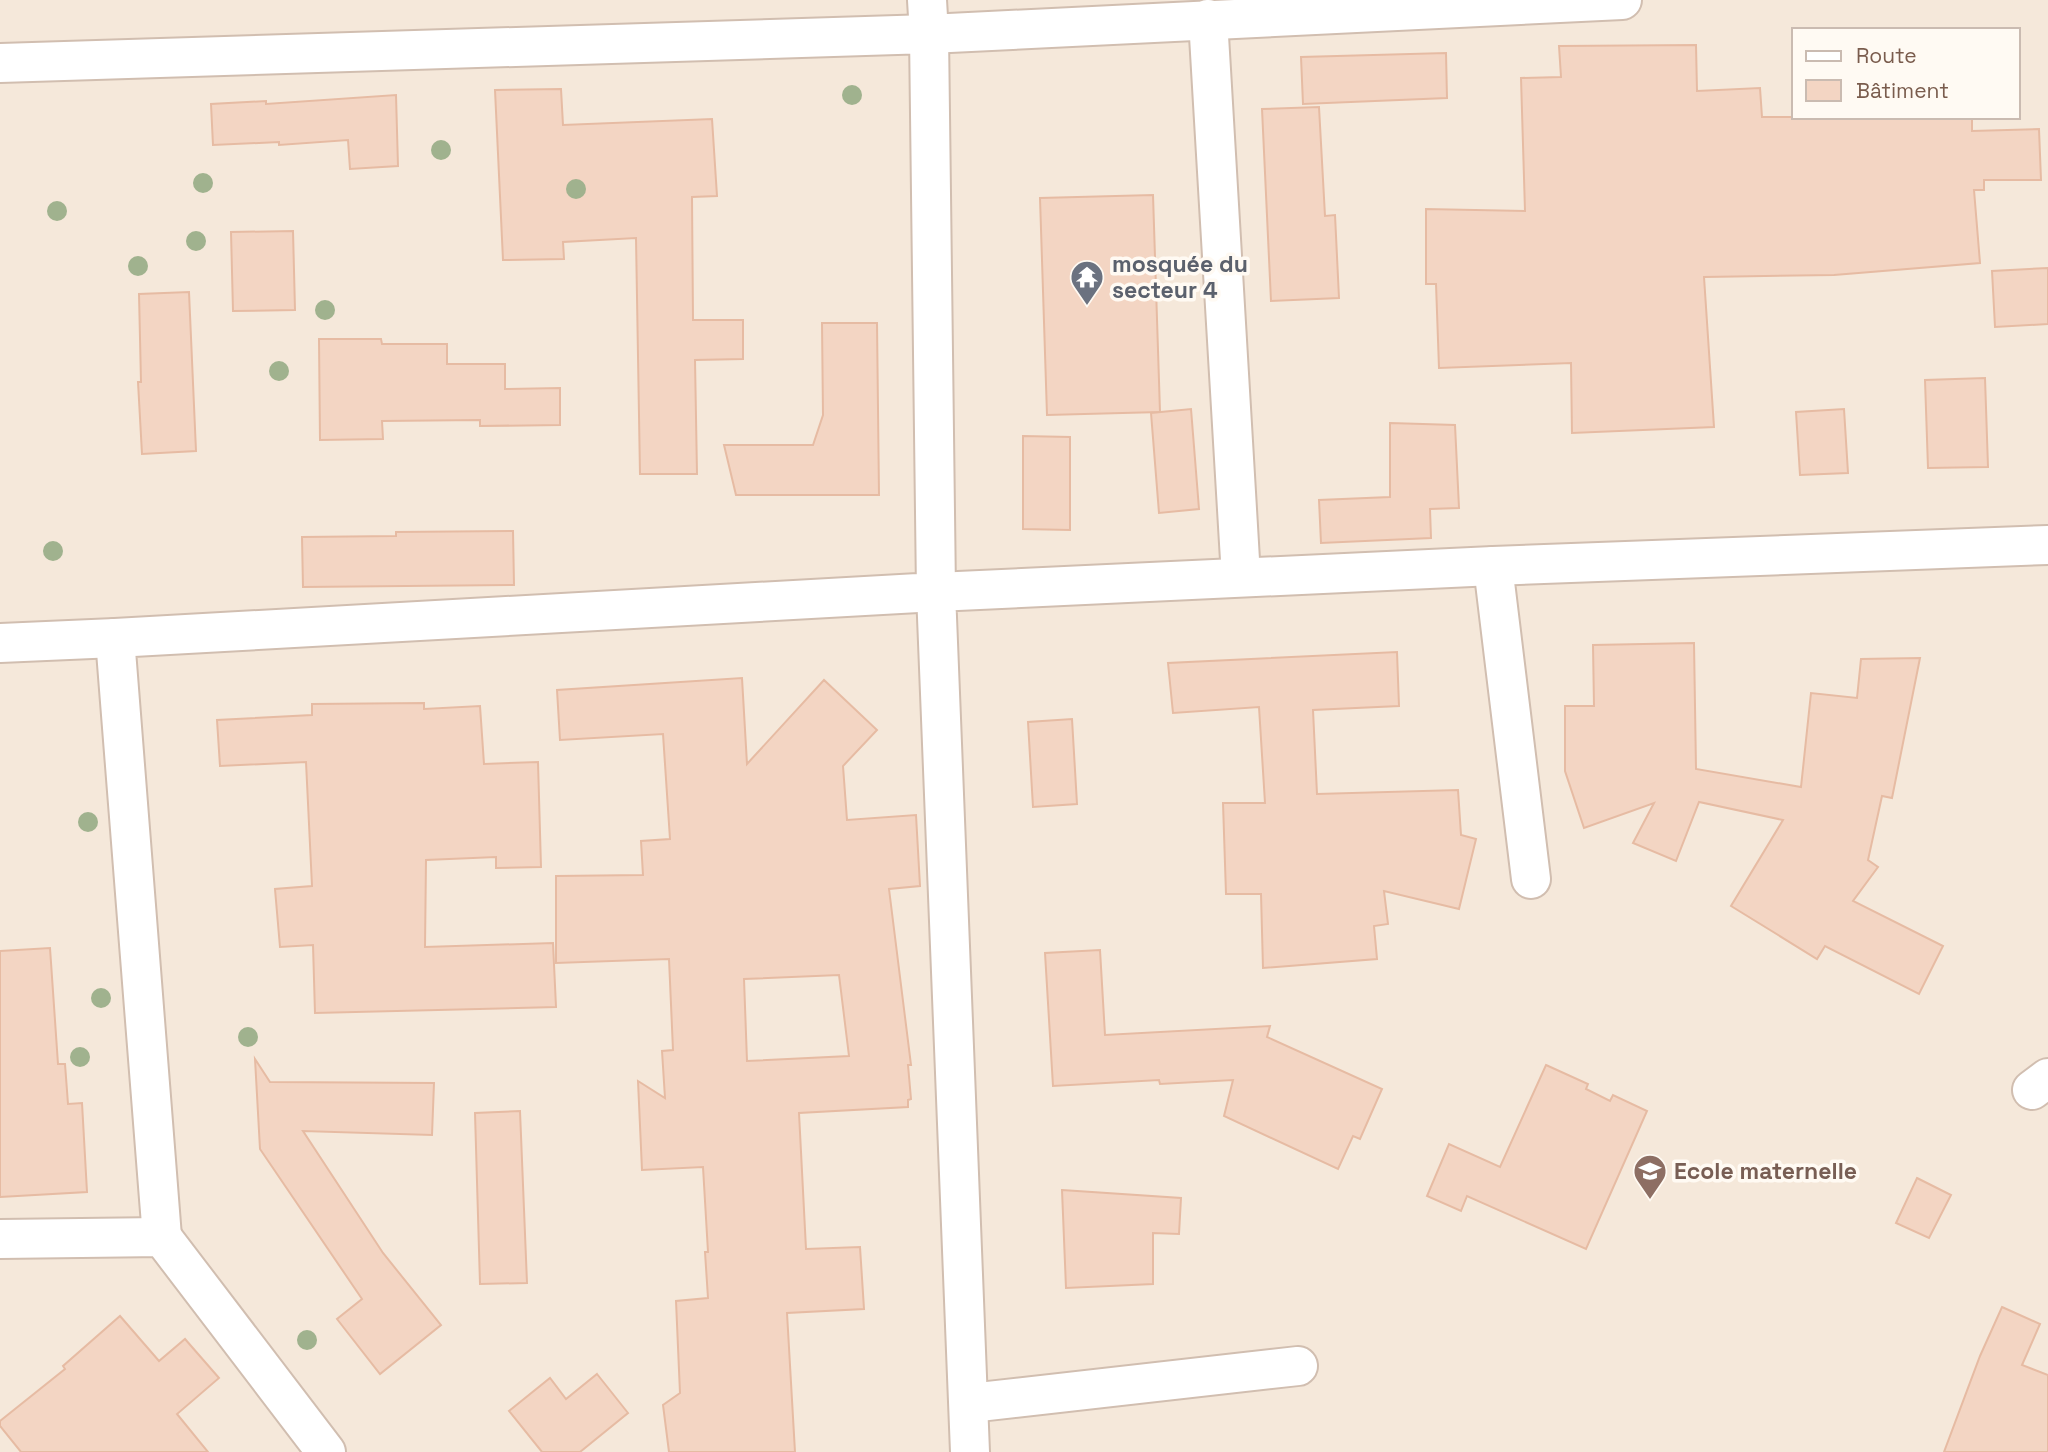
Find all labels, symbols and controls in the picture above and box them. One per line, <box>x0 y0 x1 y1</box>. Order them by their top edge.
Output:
legend <box>1792 28 2020 119</box>
text: Route <box>1856 42 1917 69</box>
text: Bâtiment <box>1856 77 1949 104</box>
place label: mosquée du secteur 4 <box>1112 249 1248 305</box>
temple icon: mosquée du secteur 4 <box>1068 258 1106 307</box>
school or university icon: Ecole maternelle <box>1631 1152 1669 1201</box>
place label: Ecole maternelle <box>1674 1156 1857 1186</box>

